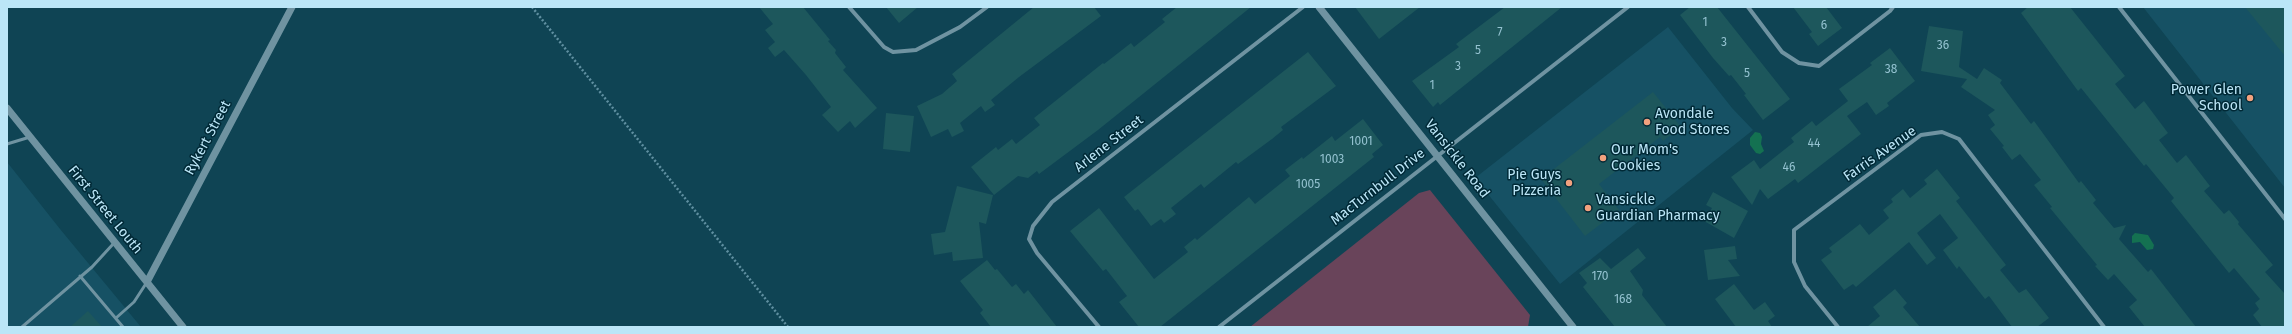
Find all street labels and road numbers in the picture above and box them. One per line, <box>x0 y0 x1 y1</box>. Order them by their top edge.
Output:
street label: Rykert Street <box>181 98 235 178</box>
street label: Arlene Street <box>1071 112 1147 176</box>
street label: Vansickle Road <box>1421 116 1493 202</box>
street label: Farris Avenue <box>1840 123 1920 185</box>
street label: MacTurnbull Drive <box>1328 145 1428 229</box>
street label: First Street Louth <box>64 162 146 258</box>

